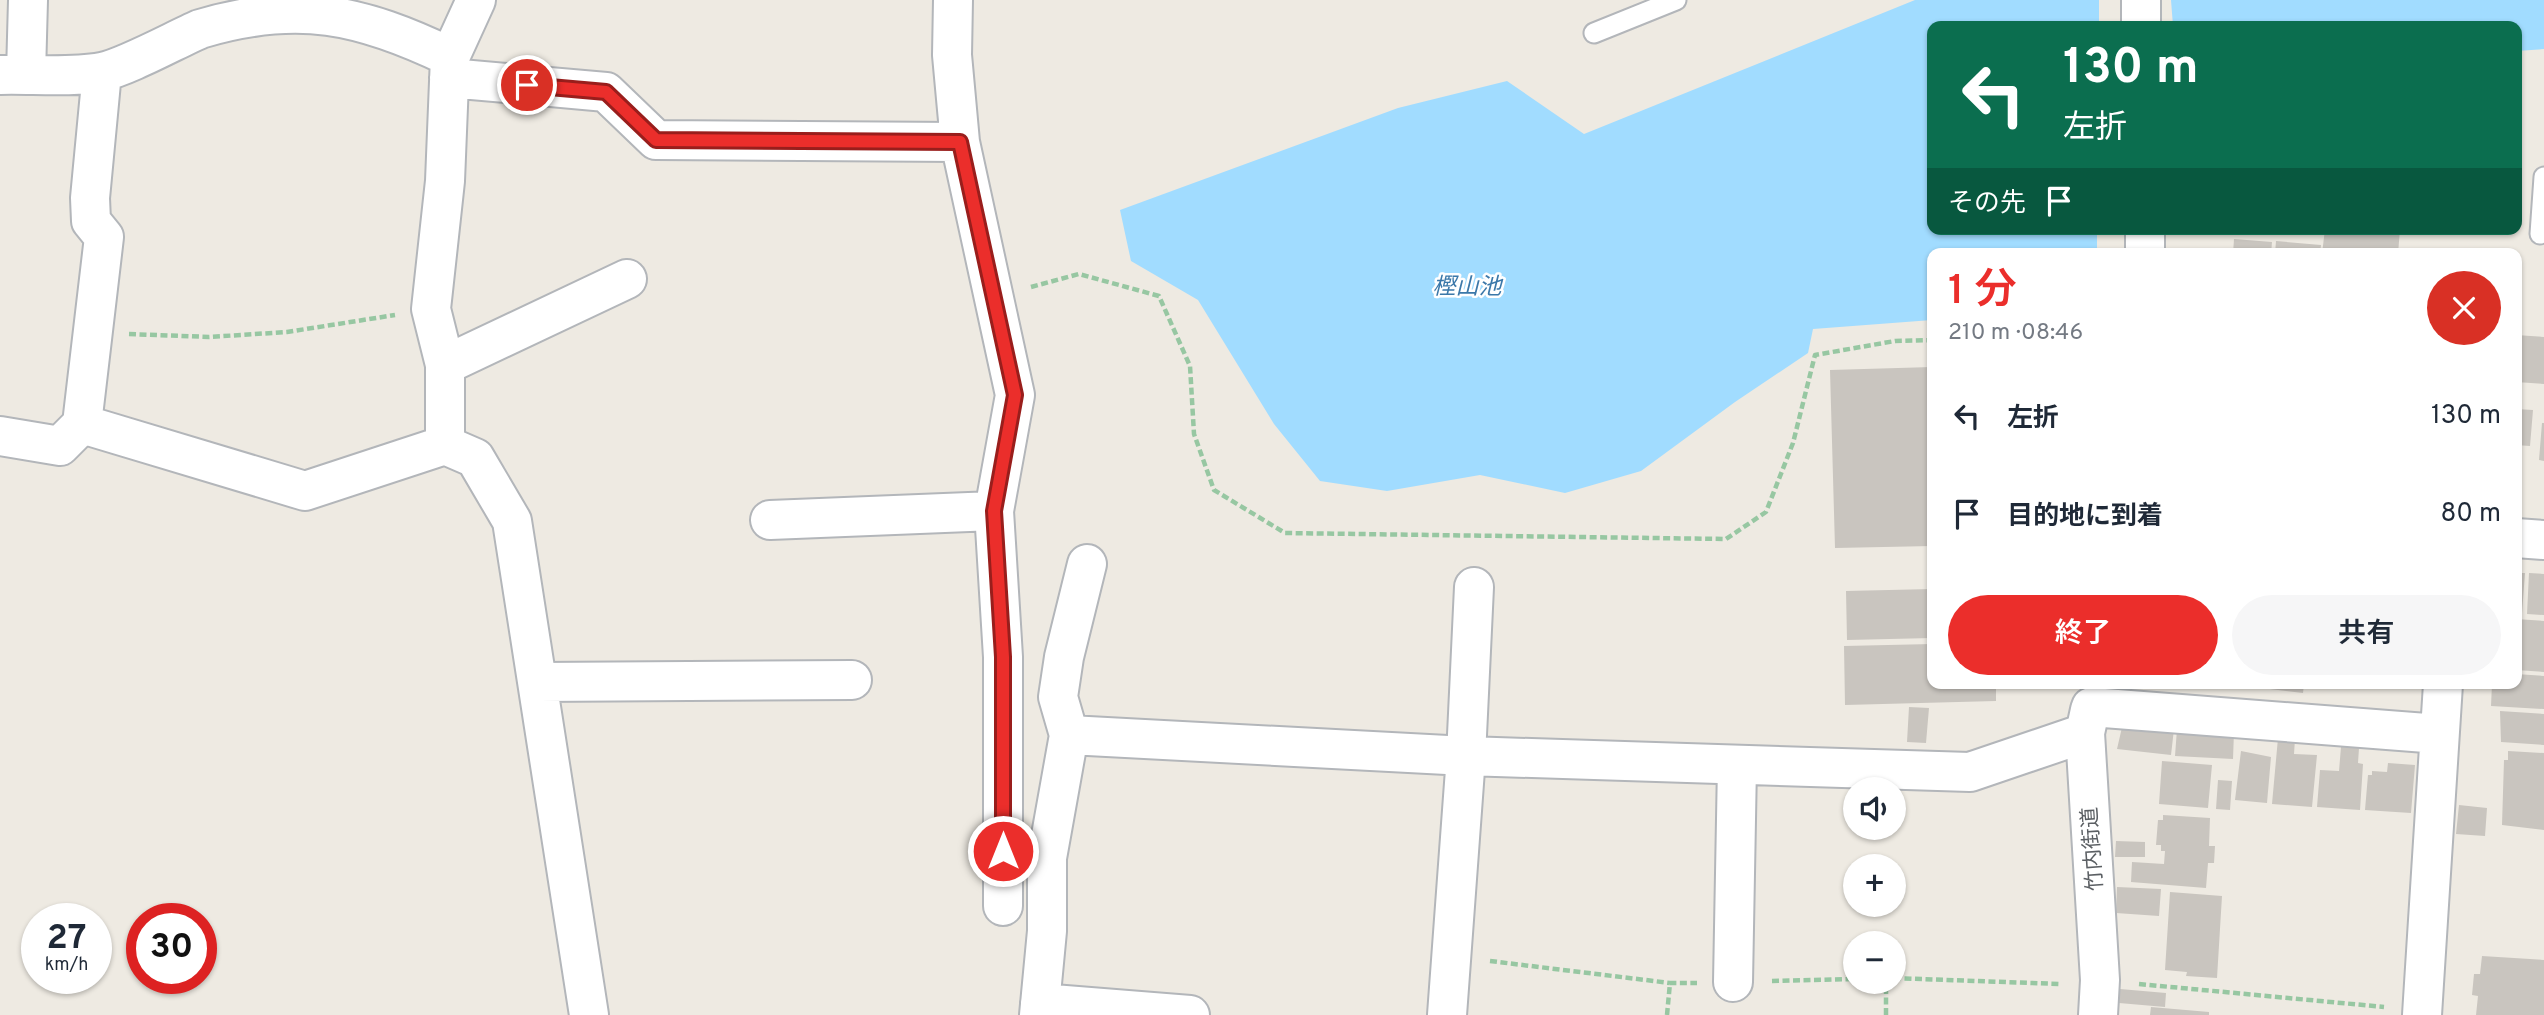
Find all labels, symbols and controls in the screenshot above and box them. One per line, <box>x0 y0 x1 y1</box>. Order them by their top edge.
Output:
text: 130 m <box>2063 39 2199 101</box>
icon: left <box>1948 49 2039 140</box>
pin <box>497 55 557 115</box>
icon: arrive <box>508 66 546 104</box>
text: 左折 <box>2063 109 2127 149</box>
icon: arrive <box>2040 182 2078 220</box>
text: その先 <box>1948 188 2026 221</box>
text: 1 分 <box>1948 266 2017 319</box>
button: close <box>2427 271 2501 345</box>
water label: 樫山池 <box>1433 274 1504 303</box>
text: 210 m · 08:46 <box>1948 319 2083 348</box>
icon: left <box>1948 397 1986 435</box>
text: 130 m <box>2431 400 2501 433</box>
text: 左折 <box>2007 403 2059 436</box>
icon: arrive <box>1948 495 1986 533</box>
text: 80 m <box>2441 498 2501 531</box>
text: 目的地に到着 <box>2007 501 2163 534</box>
button: 終了 <box>1948 595 2218 675</box>
button: 共有 <box>2232 595 2501 675</box>
map controls <box>1843 777 1906 994</box>
button: sound <box>1843 777 1906 840</box>
street label: 竹内街道 <box>2077 806 2110 892</box>
position arrow <box>966 814 1040 888</box>
button: + <box>1843 854 1906 917</box>
speed limit sign: 30 <box>126 903 217 994</box>
text: 27 <box>47 917 86 961</box>
button: − <box>1843 931 1906 994</box>
text: km/h <box>45 954 88 977</box>

